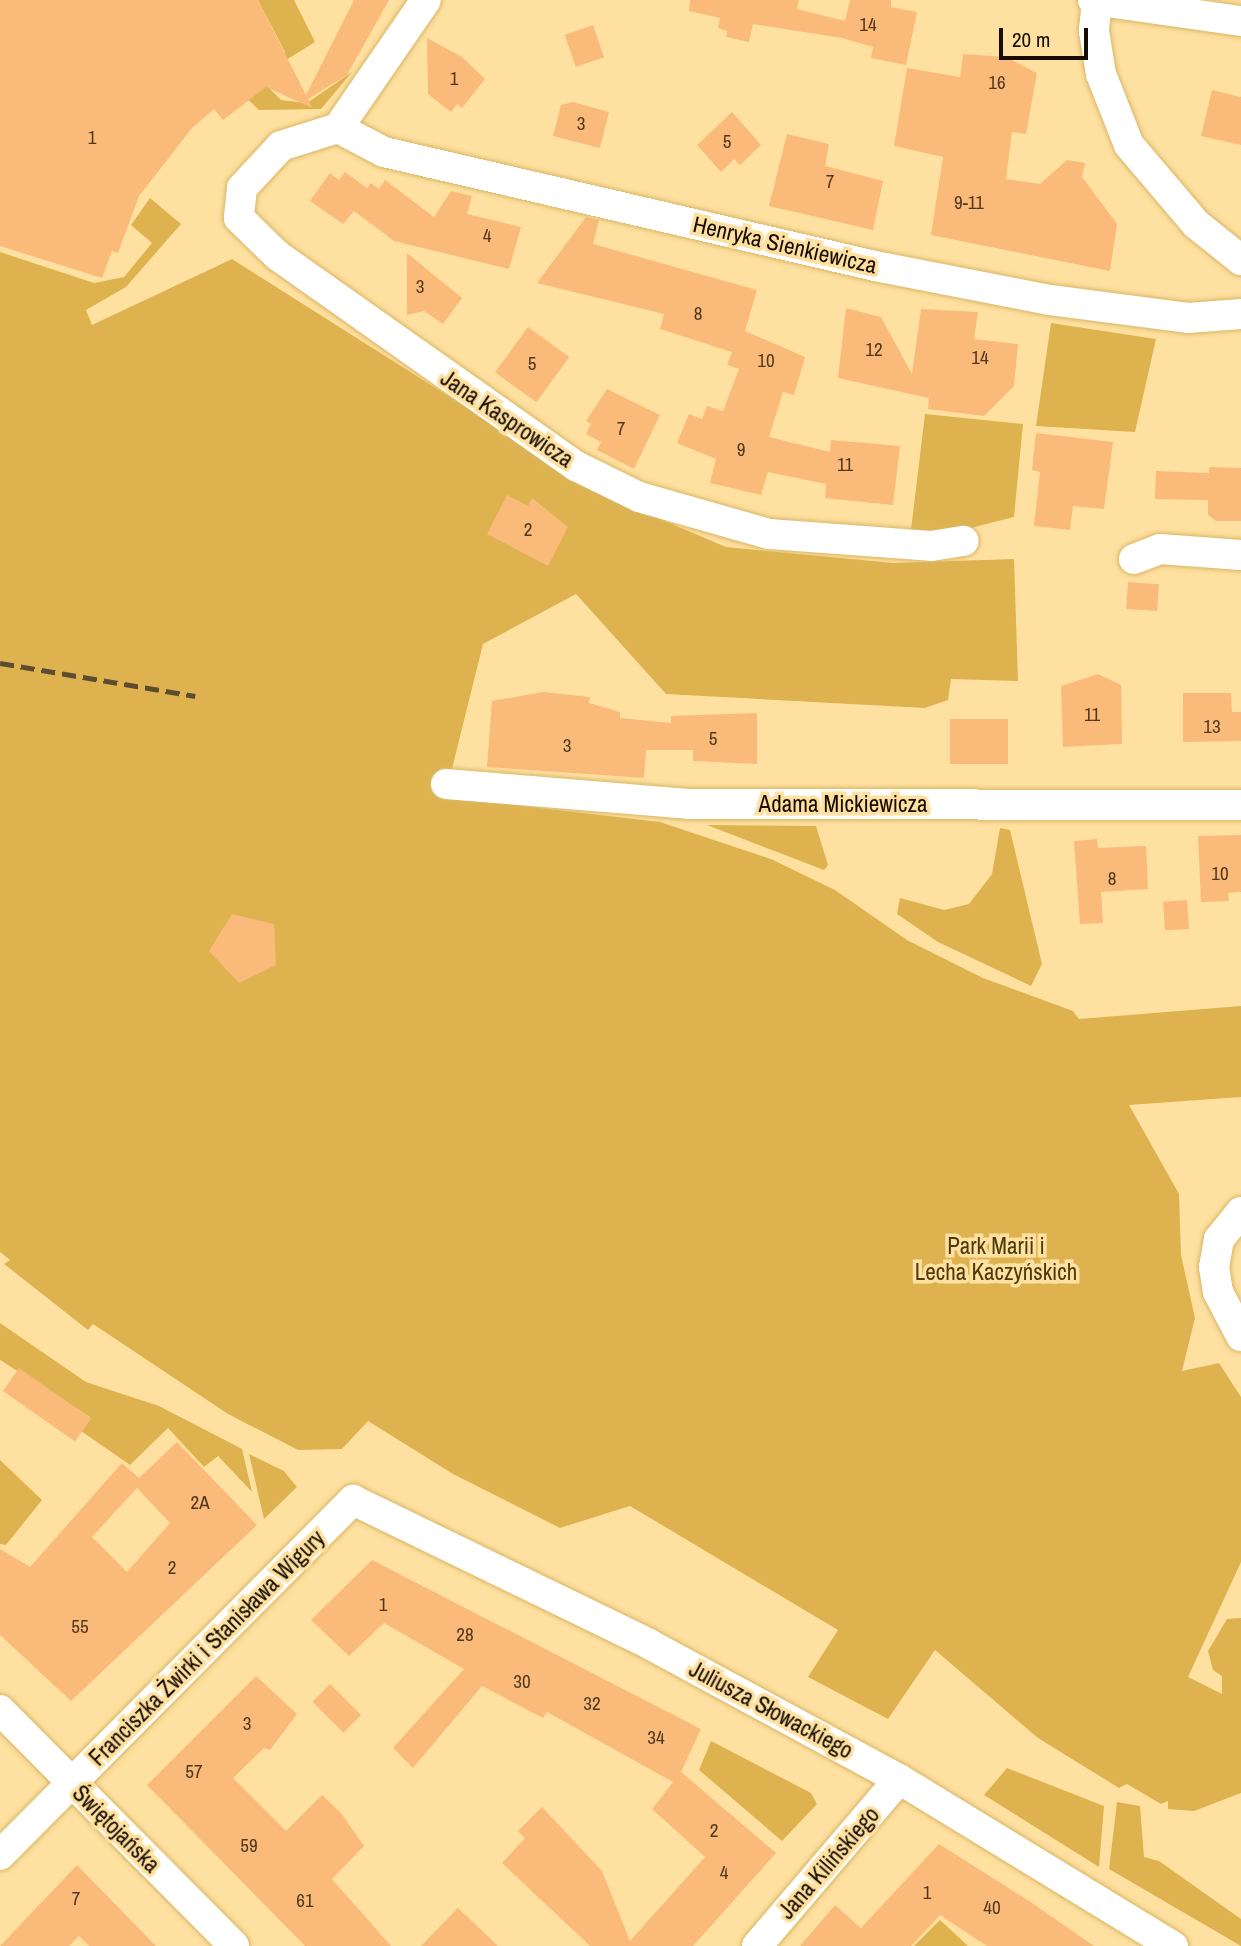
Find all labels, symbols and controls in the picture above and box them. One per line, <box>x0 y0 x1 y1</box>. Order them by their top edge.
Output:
house number: 14 <box>859 14 877 36</box>
scale bar <box>1003 14 1092 58</box>
text: 20 m <box>1012 25 1050 54</box>
house number: 1 <box>450 68 458 90</box>
house number: 16 <box>988 72 1006 94</box>
house number: 3 <box>577 113 585 135</box>
house number: 1 <box>88 127 96 149</box>
house number: 5 <box>723 131 731 153</box>
house number: 7 <box>826 171 834 193</box>
house number: 9-11 <box>954 192 984 214</box>
street label: Henryka Sienkiewicza <box>690 210 880 280</box>
house number: 4 <box>483 225 491 247</box>
house number: 3 <box>416 276 424 298</box>
house number: 8 <box>694 303 702 325</box>
house number: 12 <box>865 339 883 361</box>
house number: 14 <box>971 347 989 369</box>
house number: 10 <box>757 350 775 372</box>
house number: 5 <box>528 353 536 375</box>
street label: Jana Kasprowicza <box>435 364 579 474</box>
house number: 7 <box>617 418 625 440</box>
house number: 9 <box>737 439 745 461</box>
house number: 11 <box>837 454 853 476</box>
house number: 2 <box>524 519 532 541</box>
house number: 11 <box>1084 704 1100 726</box>
house number: 13 <box>1203 716 1221 738</box>
house number: 5 <box>709 728 717 750</box>
house number: 3 <box>563 735 571 757</box>
street label: Adama Mickiewicza <box>759 790 927 818</box>
house number: 10 <box>1211 863 1229 885</box>
house number: 8 <box>1108 868 1116 890</box>
park label: Park Marii i Lecha Kaczyńskich <box>915 1232 1077 1286</box>
house number: 2A <box>190 1492 210 1514</box>
street label: Franciszka Żwirki i Stanisława Wigury <box>83 1524 331 1772</box>
house number: 2 <box>168 1557 176 1579</box>
house number: 1 <box>379 1594 387 1616</box>
house number: 55 <box>71 1616 89 1638</box>
house number: 28 <box>456 1624 474 1646</box>
street label: Juliusza Słowackiego <box>684 1655 858 1765</box>
house number: 30 <box>513 1671 531 1693</box>
house number: 32 <box>583 1693 601 1715</box>
house number: 3 <box>243 1713 251 1735</box>
house number: 34 <box>647 1727 665 1749</box>
house number: 57 <box>185 1761 203 1783</box>
street label: Świętojańska <box>67 1780 165 1878</box>
street label: Jana Kilińskiego <box>773 1801 885 1925</box>
house number: 2 <box>710 1820 718 1842</box>
house number: 59 <box>240 1835 258 1857</box>
house number: 4 <box>720 1862 728 1884</box>
house number: 1 <box>923 1882 931 1904</box>
house number: 7 <box>72 1888 80 1910</box>
house number: 61 <box>296 1890 314 1912</box>
house number: 40 <box>983 1897 1001 1919</box>

